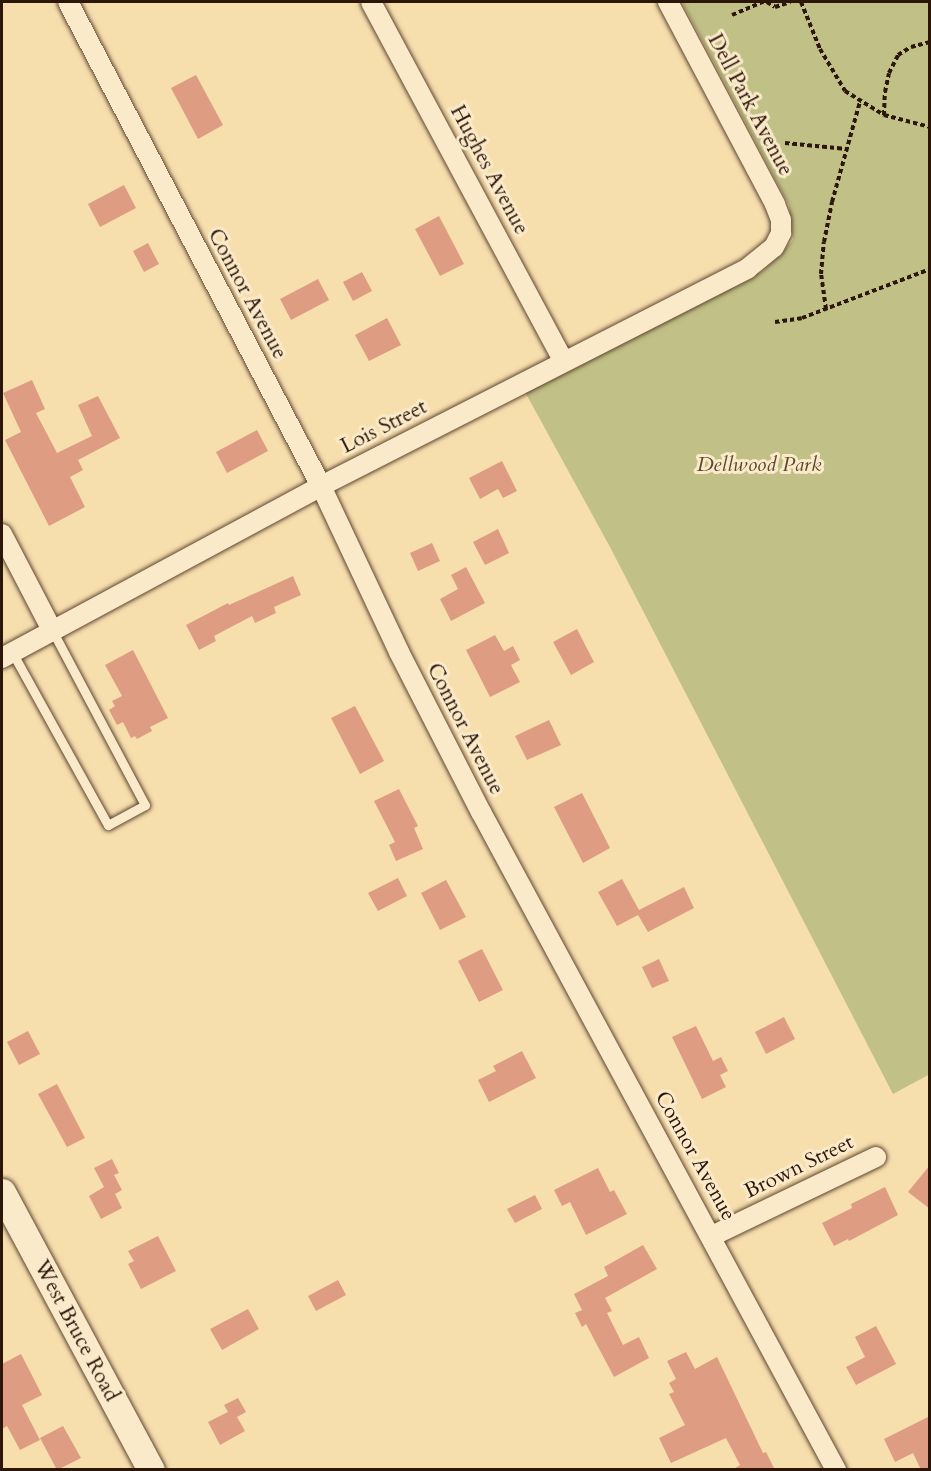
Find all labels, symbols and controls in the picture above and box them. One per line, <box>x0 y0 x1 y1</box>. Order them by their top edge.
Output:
street label: Dell Park Avenue <box>702 30 798 180</box>
street label: Hughes Avenue <box>444 101 534 239</box>
street label: Connor Avenue <box>202 225 292 363</box>
street label: Lois Street <box>337 395 431 459</box>
park label: Dellwood Park <box>697 452 821 478</box>
street label: Connor Avenue <box>421 659 509 799</box>
street label: Connor Avenue <box>649 1087 741 1225</box>
street label: Brown Street <box>740 1130 858 1204</box>
street label: West Bruce Road <box>28 1256 124 1406</box>

